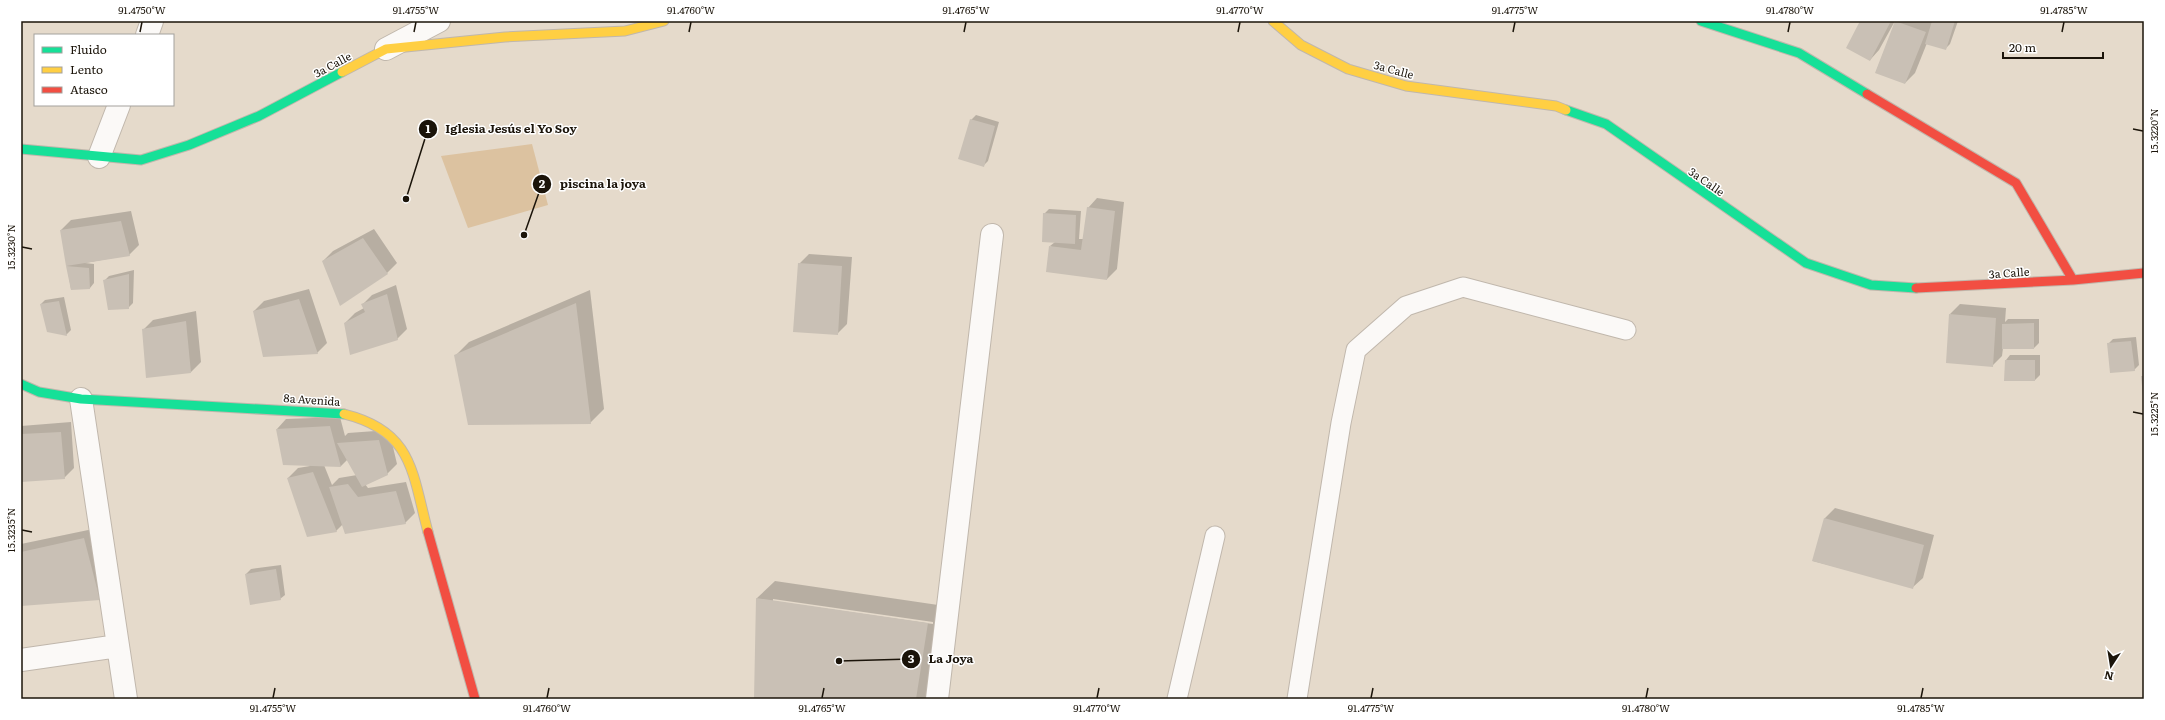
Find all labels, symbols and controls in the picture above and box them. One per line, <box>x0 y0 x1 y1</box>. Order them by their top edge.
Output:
text: 91.4750°W <box>118 2 166 17</box>
text: 91.4755°W <box>393 2 439 17</box>
text: 91.4760°W <box>667 2 715 17</box>
text: 91.4765°W <box>942 2 990 17</box>
text: 91.4770°W <box>1216 2 1264 17</box>
text: 91.4775°W <box>1492 2 1538 17</box>
text: 91.4780°W <box>1766 2 1814 17</box>
text: 91.4785°W <box>2040 2 2088 17</box>
legend <box>34 34 174 106</box>
scale bar <box>2003 34 2103 60</box>
text: 20 m <box>2009 38 2036 56</box>
text: Fluido <box>70 40 107 58</box>
street label: 3a Calle <box>310 47 354 81</box>
street label: 3a Calle <box>1372 56 1416 82</box>
text: Lento <box>70 60 103 78</box>
text: Atasco <box>70 80 108 98</box>
text: 15.3220°N <box>2146 108 2161 154</box>
callout: Iglesia Jesús el Yo Soy <box>418 117 585 141</box>
text: 1 <box>426 119 431 137</box>
text: Iglesia Jesús el Yo Soy <box>445 119 577 137</box>
street label: 3a Calle <box>1686 163 1728 199</box>
callout: piscina la joya <box>532 172 654 196</box>
text: 2 <box>539 174 546 192</box>
text: piscina la joya <box>560 174 646 192</box>
text: 15.3230°N <box>3 224 18 270</box>
street label: 3a Calle <box>1988 263 2030 281</box>
street label: 8a Avenida <box>283 389 341 409</box>
text: 15.3225°N <box>2146 392 2161 436</box>
text: 15.3235°N <box>3 508 18 552</box>
north arrow <box>2091 646 2131 686</box>
callout: La Joya <box>901 647 982 671</box>
text: 3 <box>908 649 915 667</box>
text: La Joya <box>928 649 974 667</box>
text: N <box>2103 668 2115 686</box>
text: 91.4755°W <box>250 700 296 715</box>
text: 91.4760°W <box>523 700 571 715</box>
text: 91.4765°W <box>798 700 846 715</box>
text: 91.4770°W <box>1073 700 1121 715</box>
text: 91.4775°W <box>1348 700 1394 715</box>
text: 91.4780°W <box>1622 700 1670 715</box>
text: 91.4785°W <box>1897 700 1945 715</box>

